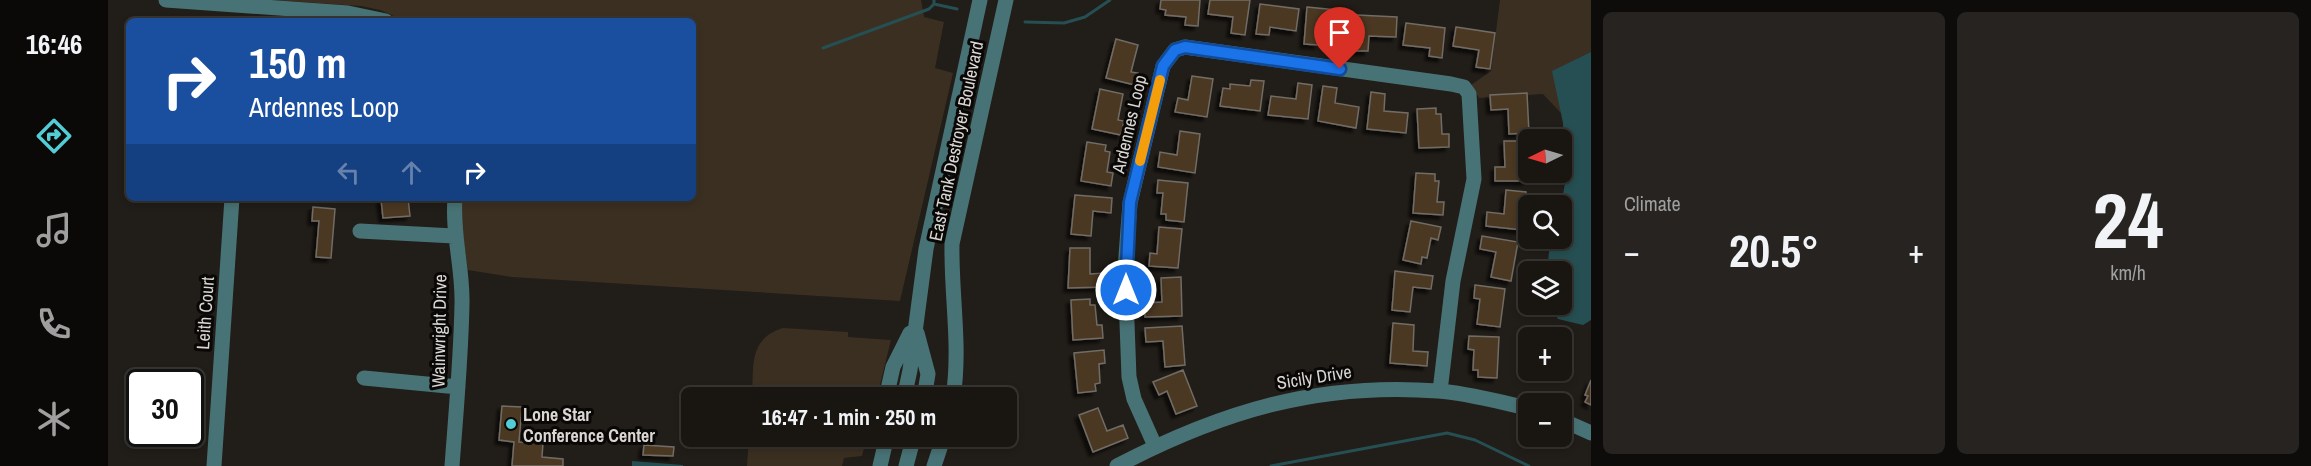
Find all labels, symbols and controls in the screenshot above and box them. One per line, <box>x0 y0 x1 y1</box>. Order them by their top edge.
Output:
pin <box>1314 7 1365 69</box>
icon: arrive <box>1323 16 1356 49</box>
text: 16:46 <box>26 26 82 62</box>
text: 150 m <box>249 35 347 91</box>
street label: East Tank Destroyer Boulevard <box>923 39 989 243</box>
icon: right <box>150 42 228 120</box>
street label: Ardennes Loop <box>1105 72 1152 177</box>
text: Ardennes Loop <box>249 89 399 125</box>
icon: directions <box>33 115 75 157</box>
north arrow <box>1518 129 1572 183</box>
map controls <box>1518 129 1572 447</box>
icon: left <box>332 156 365 189</box>
icon: ahead <box>395 156 428 189</box>
icon: right <box>458 156 491 189</box>
text: 24 <box>2092 167 2164 272</box>
text: Climate <box>1624 190 1681 217</box>
button: search <box>1518 195 1572 249</box>
icon: music <box>33 209 75 251</box>
text: 20.5° <box>1729 220 1819 281</box>
text: − <box>1624 229 1640 273</box>
text: + <box>1908 229 1924 273</box>
position arrow <box>1094 258 1158 322</box>
text: km/h <box>2110 259 2146 286</box>
button: layers <box>1518 261 1572 315</box>
street label: Wainwright Drive <box>426 274 452 388</box>
street label: Leith Court <box>190 276 220 350</box>
icon: phone <box>33 303 75 345</box>
button: + <box>1518 327 1572 381</box>
street label: Sicily Drive <box>1275 359 1353 395</box>
speed limit sign: 30 <box>126 369 204 447</box>
button: − <box>1518 393 1572 447</box>
icon: climate <box>33 398 75 440</box>
place label: Lone Star Conference Center <box>523 402 655 448</box>
text: 16:47 · 1 min · 250 m <box>762 402 936 432</box>
marker: Lone Star Conference Center <box>504 417 518 431</box>

